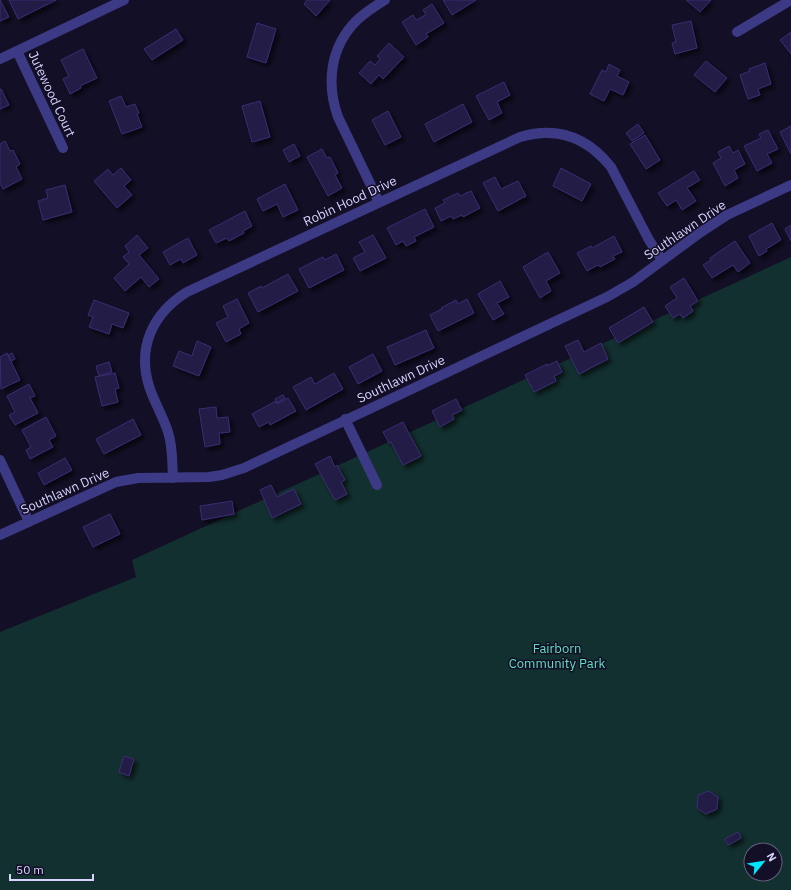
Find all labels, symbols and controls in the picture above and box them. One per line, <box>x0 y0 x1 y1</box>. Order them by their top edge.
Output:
street label: Jutewood Court <box>25 48 79 140</box>
street label: Robin Hood Drive <box>301 172 399 230</box>
street label: Southlawn Drive <box>641 196 729 264</box>
street label: Southlawn Drive <box>354 351 448 407</box>
street label: Southlawn Drive <box>18 464 112 518</box>
park label: Fairborn Community Park <box>509 640 605 672</box>
north arrow <box>743 842 783 882</box>
text: N <box>764 850 780 864</box>
scale bar <box>10 856 93 882</box>
text: 50 m <box>16 862 44 877</box>

